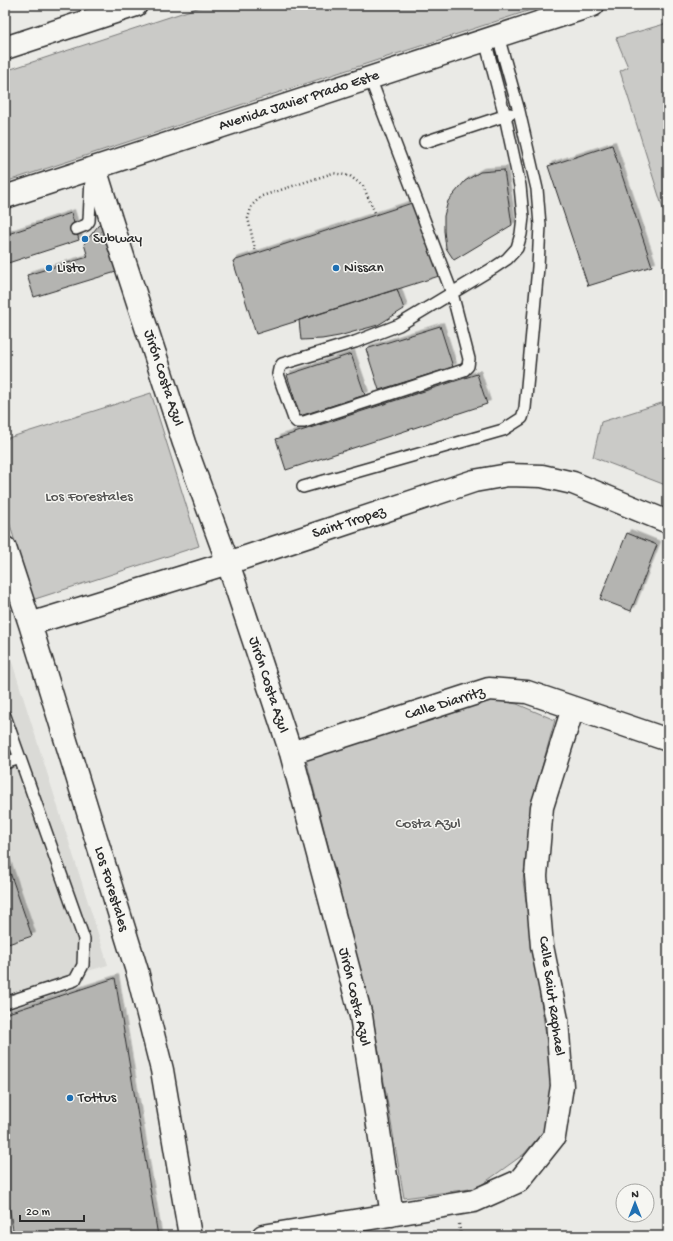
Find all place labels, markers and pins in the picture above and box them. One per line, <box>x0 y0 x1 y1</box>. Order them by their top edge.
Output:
place label: Subway <box>93 230 143 248</box>
marker: Subway <box>80 234 90 244</box>
place label: Listo <box>57 259 85 277</box>
place label: Nissan <box>344 259 384 277</box>
marker: Listo <box>44 263 54 273</box>
marker: Nissan <box>331 263 341 273</box>
place label: Tottus <box>77 1089 117 1107</box>
marker: Tottus <box>65 1093 75 1103</box>

